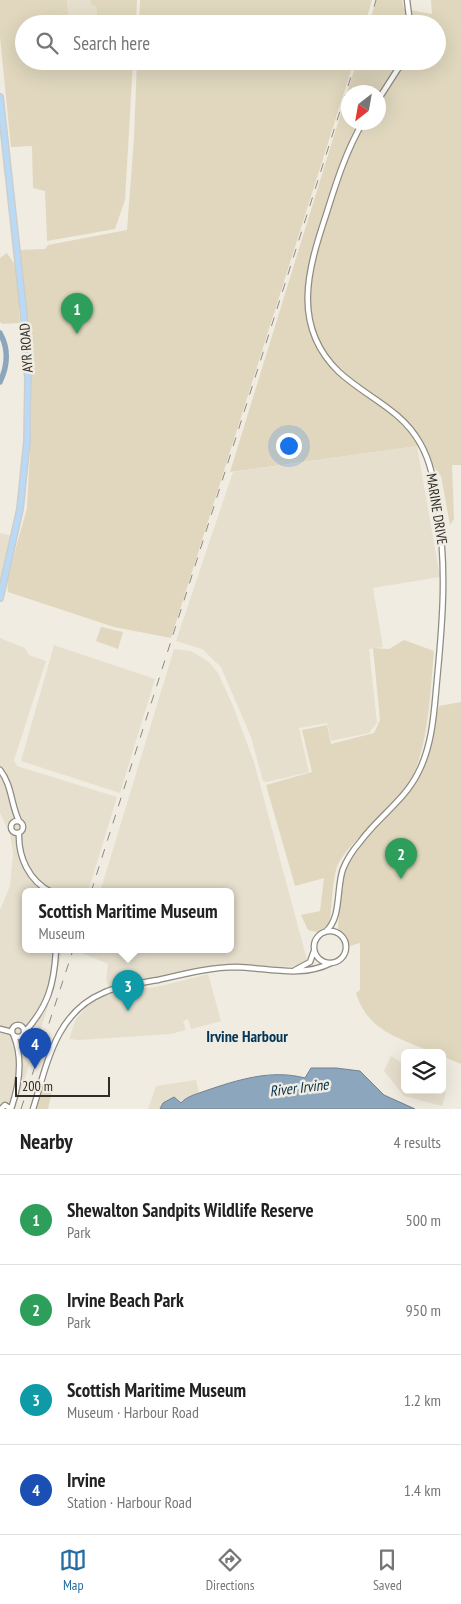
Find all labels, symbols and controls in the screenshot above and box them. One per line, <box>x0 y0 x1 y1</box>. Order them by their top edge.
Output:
search box <box>15 15 446 70</box>
icon: search <box>33 29 61 57</box>
text: Search here <box>73 31 150 55</box>
north arrow <box>341 85 386 130</box>
pin: 1 <box>61 293 93 334</box>
street label: AYR ROAD <box>15 323 37 373</box>
your location <box>276 433 302 459</box>
street label: MARINE DRIVE <box>422 472 452 546</box>
pin: 2 <box>385 838 417 879</box>
popup <box>22 888 234 953</box>
text: Scottish Maritime Museum <box>38 899 218 923</box>
text: Museum <box>38 923 85 943</box>
pin: 3 <box>112 970 144 1011</box>
district label: Irvine Harbour <box>206 1026 288 1046</box>
pin: 4 <box>19 1028 51 1069</box>
map controls <box>401 1049 446 1094</box>
button: layers <box>401 1049 446 1094</box>
scale bar <box>15 1074 110 1097</box>
water label: River Irvine <box>268 1074 330 1101</box>
text: 200 m <box>22 1077 53 1095</box>
text: Nearby <box>20 1128 73 1155</box>
text: 4 results <box>394 1132 441 1152</box>
text: Shewalton Sandpits Wildlife Reserve <box>67 1198 314 1222</box>
text: 1 <box>32 1210 40 1230</box>
text: 500 m <box>406 1210 441 1230</box>
text: Park <box>67 1222 91 1242</box>
text: Irvine Beach Park <box>67 1288 184 1312</box>
text: 2 <box>32 1300 40 1320</box>
text: 950 m <box>406 1300 441 1320</box>
text: Park <box>67 1312 91 1332</box>
text: Scottish Maritime Museum <box>67 1378 246 1402</box>
text: 3 <box>32 1390 40 1410</box>
text: 1.2 km <box>404 1390 441 1410</box>
text: Museum · Harbour Road <box>67 1402 199 1422</box>
text: Irvine <box>67 1468 106 1492</box>
text: 4 <box>32 1480 40 1500</box>
text: 1.4 km <box>404 1480 441 1500</box>
text: Station · Harbour Road <box>67 1492 192 1512</box>
tab: Map <box>59 1546 87 1594</box>
tab: Directions <box>206 1546 254 1594</box>
tab: Saved <box>373 1546 402 1594</box>

